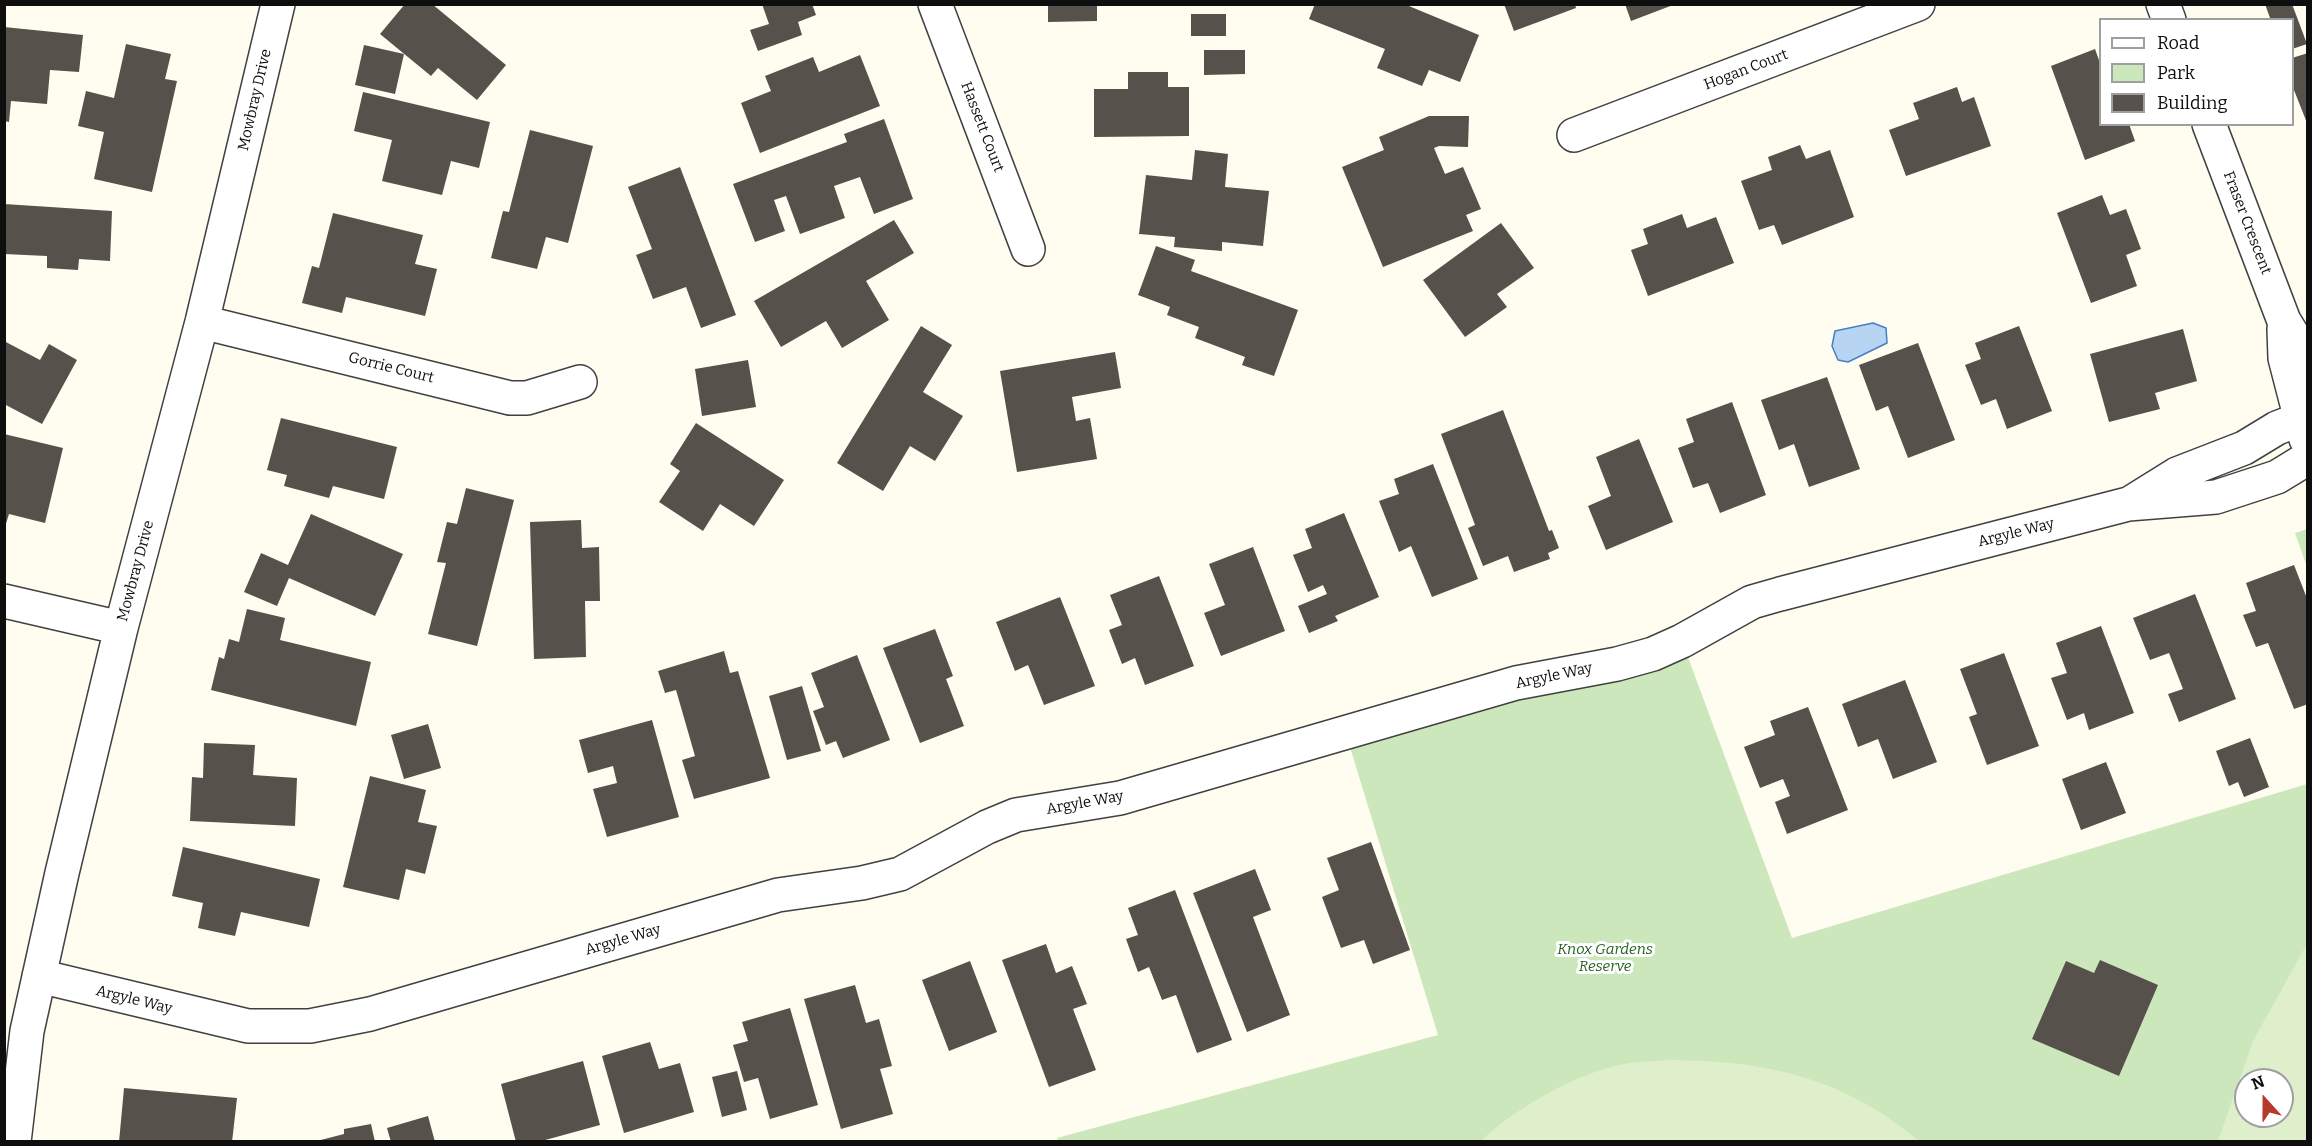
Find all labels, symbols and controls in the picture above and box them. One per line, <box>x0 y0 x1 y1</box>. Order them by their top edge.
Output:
legend <box>2099 18 2294 126</box>
text: Road <box>2157 32 2199 54</box>
street label: Hogan Court <box>1701 46 1791 94</box>
street label: Mowbray Drive <box>235 47 275 153</box>
text: Park <box>2157 62 2195 84</box>
street label: Hassett Court <box>956 79 1008 175</box>
text: Building <box>2157 92 2228 114</box>
street label: Fraser Crescent <box>2219 169 2275 277</box>
street label: Gorrie Court <box>346 349 436 387</box>
street label: Argyle Way <box>1976 515 2056 551</box>
street label: Mowbray Drive <box>114 519 158 623</box>
street label: Argyle Way <box>1514 659 1594 693</box>
street label: Argyle Way <box>1045 787 1125 819</box>
street label: Argyle Way <box>583 921 663 959</box>
park label: Knox Gardens Reserve <box>1557 941 1653 976</box>
street label: Argyle Way <box>94 982 174 1018</box>
north arrow <box>2234 1068 2294 1128</box>
text: N <box>2249 1072 2267 1094</box>

